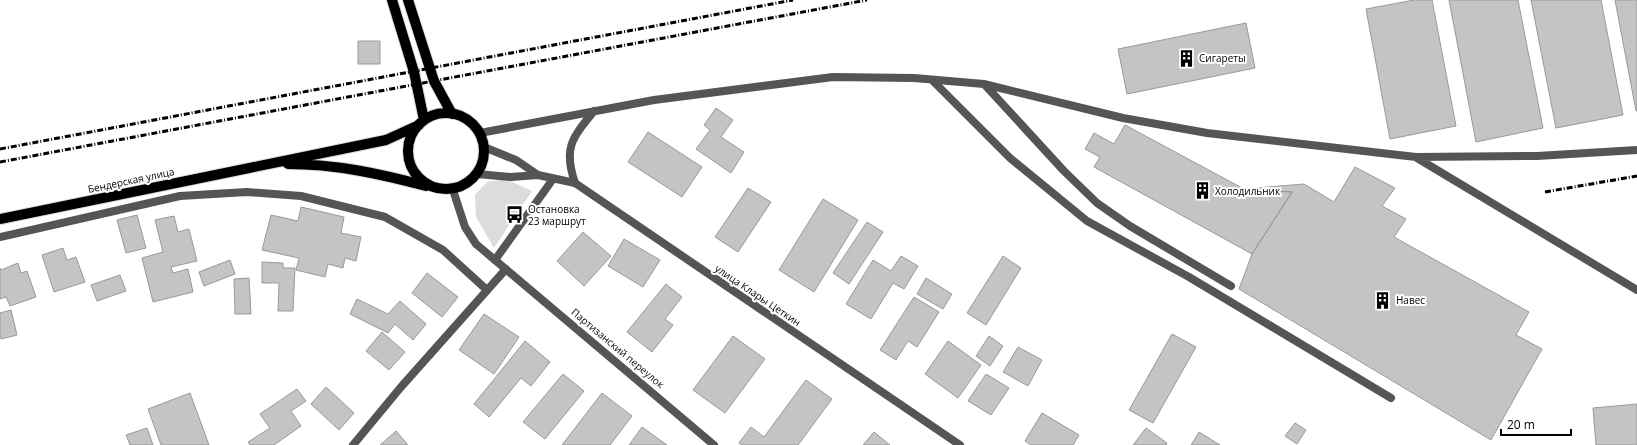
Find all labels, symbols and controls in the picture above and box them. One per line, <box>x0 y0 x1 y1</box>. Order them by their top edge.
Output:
building icon: Сигареты <box>1176 48 1196 68</box>
place label: Сигареты <box>1199 51 1246 65</box>
street label: Бендерская улица <box>86 164 176 196</box>
building icon: Холодильник <box>1192 181 1212 201</box>
place label: Холодильник <box>1215 184 1281 198</box>
place label: Остановка 23 маршрут <box>528 202 586 228</box>
bus stop icon: Остановка 23 маршрут <box>505 205 525 225</box>
street label: улица Клары Цеткин <box>712 261 804 329</box>
building icon: Навес <box>1373 290 1393 310</box>
place label: Навес <box>1396 293 1425 307</box>
street label: Партизанский переулок <box>569 305 668 392</box>
scale bar <box>1501 411 1571 437</box>
text: 20 m <box>1507 416 1535 433</box>

